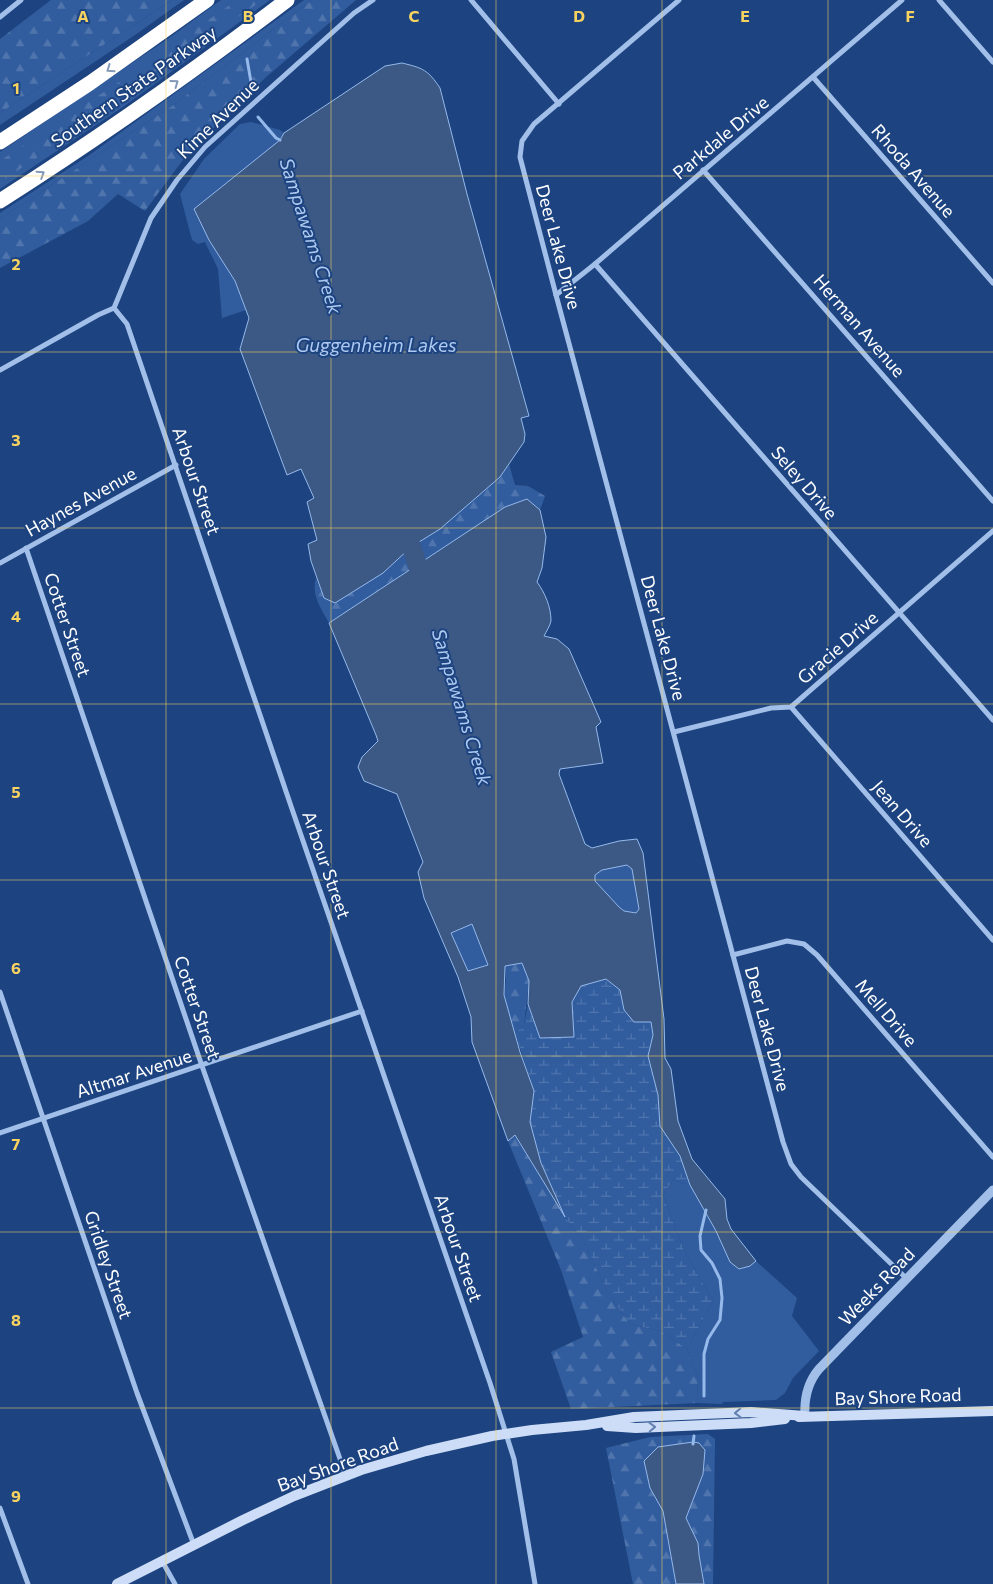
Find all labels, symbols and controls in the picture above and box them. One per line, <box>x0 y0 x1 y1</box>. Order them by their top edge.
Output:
text: A <box>77 6 89 25</box>
text: B <box>243 6 254 25</box>
text: C <box>409 6 420 25</box>
text: D <box>573 6 585 25</box>
text: E <box>740 6 750 25</box>
text: F <box>905 6 915 25</box>
street label: Southern State Parkway <box>46 21 221 152</box>
one-way arrow <box>107 63 116 72</box>
street label: Kime Avenue <box>172 74 263 163</box>
text: 1 <box>12 78 20 97</box>
one-way arrow <box>170 80 179 89</box>
street label: Parkdale Drive <box>668 91 773 184</box>
street label: Rhoda Avenue <box>867 119 960 221</box>
water label: Sampawams Creek <box>275 155 348 318</box>
one-way arrow <box>36 171 45 181</box>
street label: Deer Lake Drive <box>532 182 586 312</box>
text: 2 <box>11 254 21 273</box>
street label: Herman Avenue <box>809 269 910 381</box>
water label: Guggenheim Lakes <box>295 333 457 356</box>
street label: Arbour Street <box>168 424 226 537</box>
text: 3 <box>11 430 21 449</box>
street label: Seley Drive <box>767 441 843 524</box>
street label: Haynes Avenue <box>21 462 140 541</box>
street label: Cotter Street <box>40 570 96 680</box>
street label: Deer Lake Drive <box>637 573 691 703</box>
text: 4 <box>11 606 21 625</box>
street label: Gracie Drive <box>793 606 882 688</box>
water label: Sampawams Creek <box>428 626 497 789</box>
street label: Jean Drive <box>868 775 938 851</box>
text: 5 <box>11 782 21 801</box>
street label: Arbour Street <box>298 808 356 921</box>
street label: Cotter Street <box>170 953 226 1063</box>
text: 6 <box>11 958 21 977</box>
street label: Deer Lake Drive <box>741 964 795 1094</box>
street label: Mell Drive <box>851 974 922 1051</box>
street label: Altmar Avenue <box>73 1044 194 1102</box>
text: 7 <box>12 1134 21 1153</box>
street label: Arbour Street <box>430 1191 488 1304</box>
street label: Gridley Street <box>80 1208 138 1322</box>
street label: Weeks Road <box>834 1243 919 1330</box>
text: 8 <box>11 1310 21 1329</box>
street label: Bay Shore Road <box>834 1383 962 1409</box>
one-way arrow <box>734 1407 742 1418</box>
one-way arrow <box>648 1421 656 1432</box>
street label: Bay Shore Road <box>274 1432 401 1496</box>
text: 9 <box>11 1486 21 1505</box>

